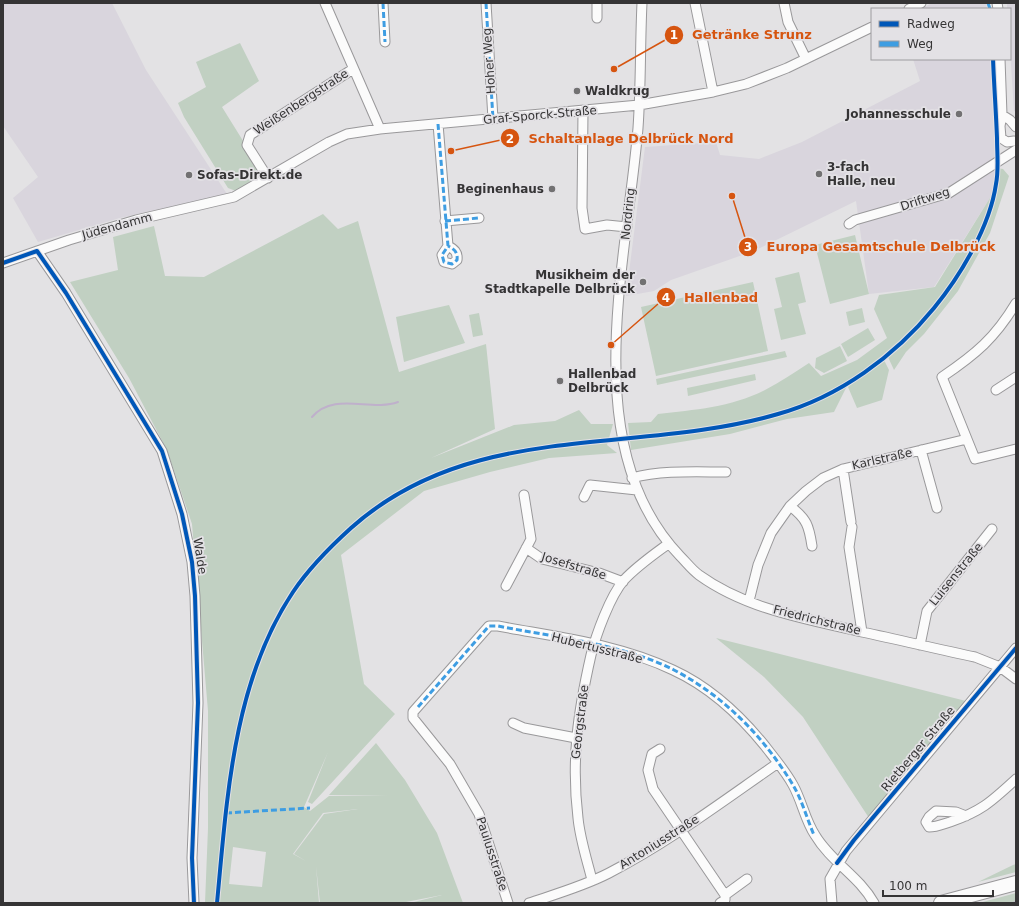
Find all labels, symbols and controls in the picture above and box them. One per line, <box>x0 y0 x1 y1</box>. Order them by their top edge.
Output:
legend <box>871 8 1011 60</box>
text: Radweg <box>907 17 955 31</box>
callout: Getränke Strunz <box>664 22 820 47</box>
street label: Hoher Weg <box>480 27 498 95</box>
text: Getränke Strunz <box>692 27 812 42</box>
text: 1 <box>670 28 678 42</box>
text: Weg <box>907 37 933 51</box>
street label: Weißenbergstraße <box>251 66 351 138</box>
place label: Waldkrug <box>585 84 650 98</box>
marker: Waldkrug <box>572 86 582 96</box>
street label: Graf-Sporck-Straße <box>483 103 597 127</box>
place label: Johannesschule <box>845 107 951 121</box>
marker: Johannesschule <box>954 109 964 119</box>
callout: Schaltanlage Delbrück Nord <box>500 126 742 151</box>
text: Schaltanlage Delbrück Nord <box>528 131 734 146</box>
text: 2 <box>506 132 514 146</box>
place label: 3-fach Halle, neu <box>827 160 895 188</box>
place label: Sofas-Direkt.de <box>197 168 302 182</box>
marker: 3-fach Halle, neu <box>814 169 824 179</box>
marker: Sofas-Direkt.de <box>184 170 194 180</box>
place label: Beginenhaus <box>456 182 544 196</box>
marker: Beginenhaus <box>547 184 557 194</box>
street label: Driftweg <box>899 184 951 214</box>
street label: Nordring <box>618 187 638 241</box>
street label: Jüdendamm <box>79 210 154 242</box>
callout: Europa Gesamtschule Delbrück <box>738 234 1003 259</box>
text: Europa Gesamtschule Delbrück <box>767 239 996 254</box>
text: 3 <box>744 240 752 254</box>
place label: Musikheim der Stadtkapelle Delbrück <box>484 268 636 296</box>
marker: Musikheim der Stadtkapelle Delbrück <box>638 277 648 287</box>
callout: Hallenbad <box>656 285 766 310</box>
text: Hallenbad <box>684 290 758 305</box>
text: 4 <box>662 291 670 305</box>
place label: Hallenbad Delbrück <box>568 367 636 395</box>
marker: Hallenbad Delbrück <box>555 376 565 386</box>
street label: Karlstraße <box>850 445 914 473</box>
street label: Walde <box>190 537 210 575</box>
street label: Luisenstraße <box>926 540 986 608</box>
street label: Josefstraße <box>539 549 608 582</box>
street label: Friedrichstraße <box>772 602 862 638</box>
street label: Hubertusstraße <box>550 630 644 666</box>
street label: Georgstraße <box>569 684 591 760</box>
street label: Rietberger Straße <box>878 704 958 794</box>
street label: Antoniusstraße <box>617 812 701 872</box>
street label: Paulusstraße <box>473 815 511 893</box>
scale bar <box>883 872 993 898</box>
text: 100 m <box>889 879 927 893</box>

